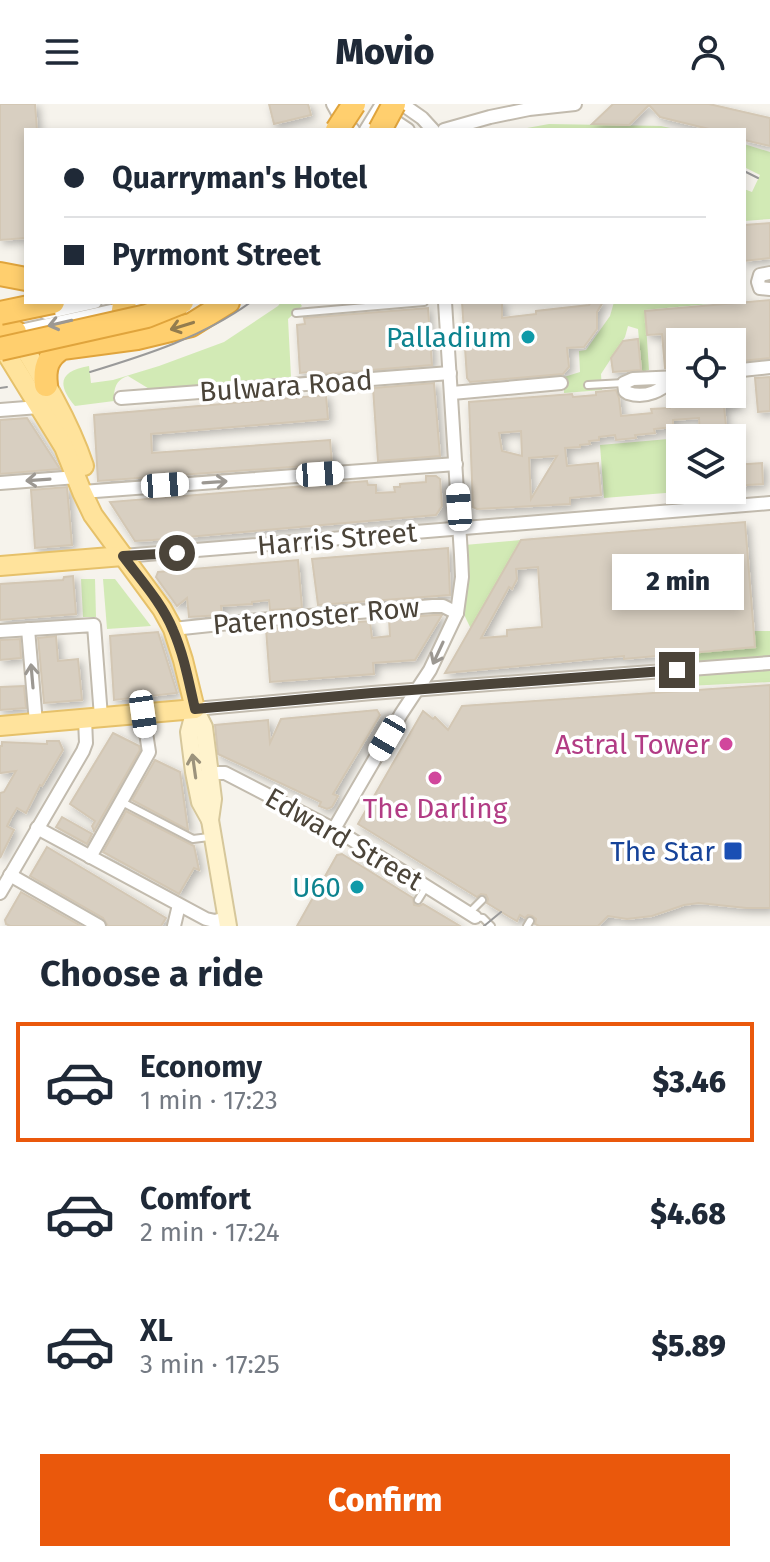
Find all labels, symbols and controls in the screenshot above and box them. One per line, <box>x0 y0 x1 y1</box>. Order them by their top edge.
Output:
icon: menu <box>40 30 84 74</box>
text: Movio <box>335 30 435 74</box>
icon: person <box>686 30 730 74</box>
text: Quarryman's Hotel <box>112 160 367 196</box>
text: Pyrmont Street <box>112 237 321 273</box>
one-way arrow <box>47 316 73 331</box>
one-way arrow <box>170 320 195 334</box>
place label: Palladium <box>386 321 512 354</box>
marker: Palladium <box>519 328 537 346</box>
map controls <box>666 328 746 504</box>
button: locate <box>666 328 746 408</box>
street label: Bulwara Road <box>198 363 374 409</box>
button: layers <box>666 424 746 504</box>
car <box>295 460 345 488</box>
car <box>140 471 190 499</box>
one-way arrow <box>26 473 52 488</box>
one-way arrow <box>201 474 228 489</box>
car <box>445 482 473 532</box>
street label: Harris Street <box>256 516 419 562</box>
route start <box>159 535 195 571</box>
callout: 2 min <box>611 554 743 610</box>
text: 2 min <box>646 566 710 597</box>
street label: Paternoster Row <box>211 591 421 641</box>
one-way arrow <box>430 641 445 665</box>
route end <box>659 652 695 688</box>
one-way arrow <box>24 663 39 690</box>
car <box>128 689 158 739</box>
car <box>365 711 409 765</box>
place label: Astral Tower <box>555 728 710 761</box>
marker: Astral Tower <box>717 735 735 753</box>
one-way arrow <box>186 753 201 779</box>
marker: The Darling <box>426 769 444 787</box>
street label: Edward Street <box>259 781 429 898</box>
place label: The Darling <box>363 792 508 825</box>
place label: The Star <box>610 835 715 868</box>
marker: The Star <box>722 840 744 862</box>
place label: U60 <box>292 871 341 904</box>
marker: U60 <box>348 878 366 896</box>
text: Choose a ride <box>40 952 263 996</box>
icon: car <box>44 1046 116 1118</box>
text: Economy <box>140 1049 262 1085</box>
text: $3.46 <box>652 1064 726 1100</box>
text: 1 min · 17:23 <box>140 1085 278 1116</box>
icon: car <box>44 1178 116 1250</box>
text: Comfort <box>140 1181 251 1217</box>
text: $4.68 <box>650 1196 726 1232</box>
text: 2 min · 17:24 <box>140 1217 280 1248</box>
icon: car <box>44 1310 116 1382</box>
text: XL <box>140 1313 173 1349</box>
text: $5.89 <box>651 1328 726 1364</box>
text: 3 min · 17:25 <box>140 1349 280 1380</box>
button: Confirm <box>40 1454 730 1546</box>

